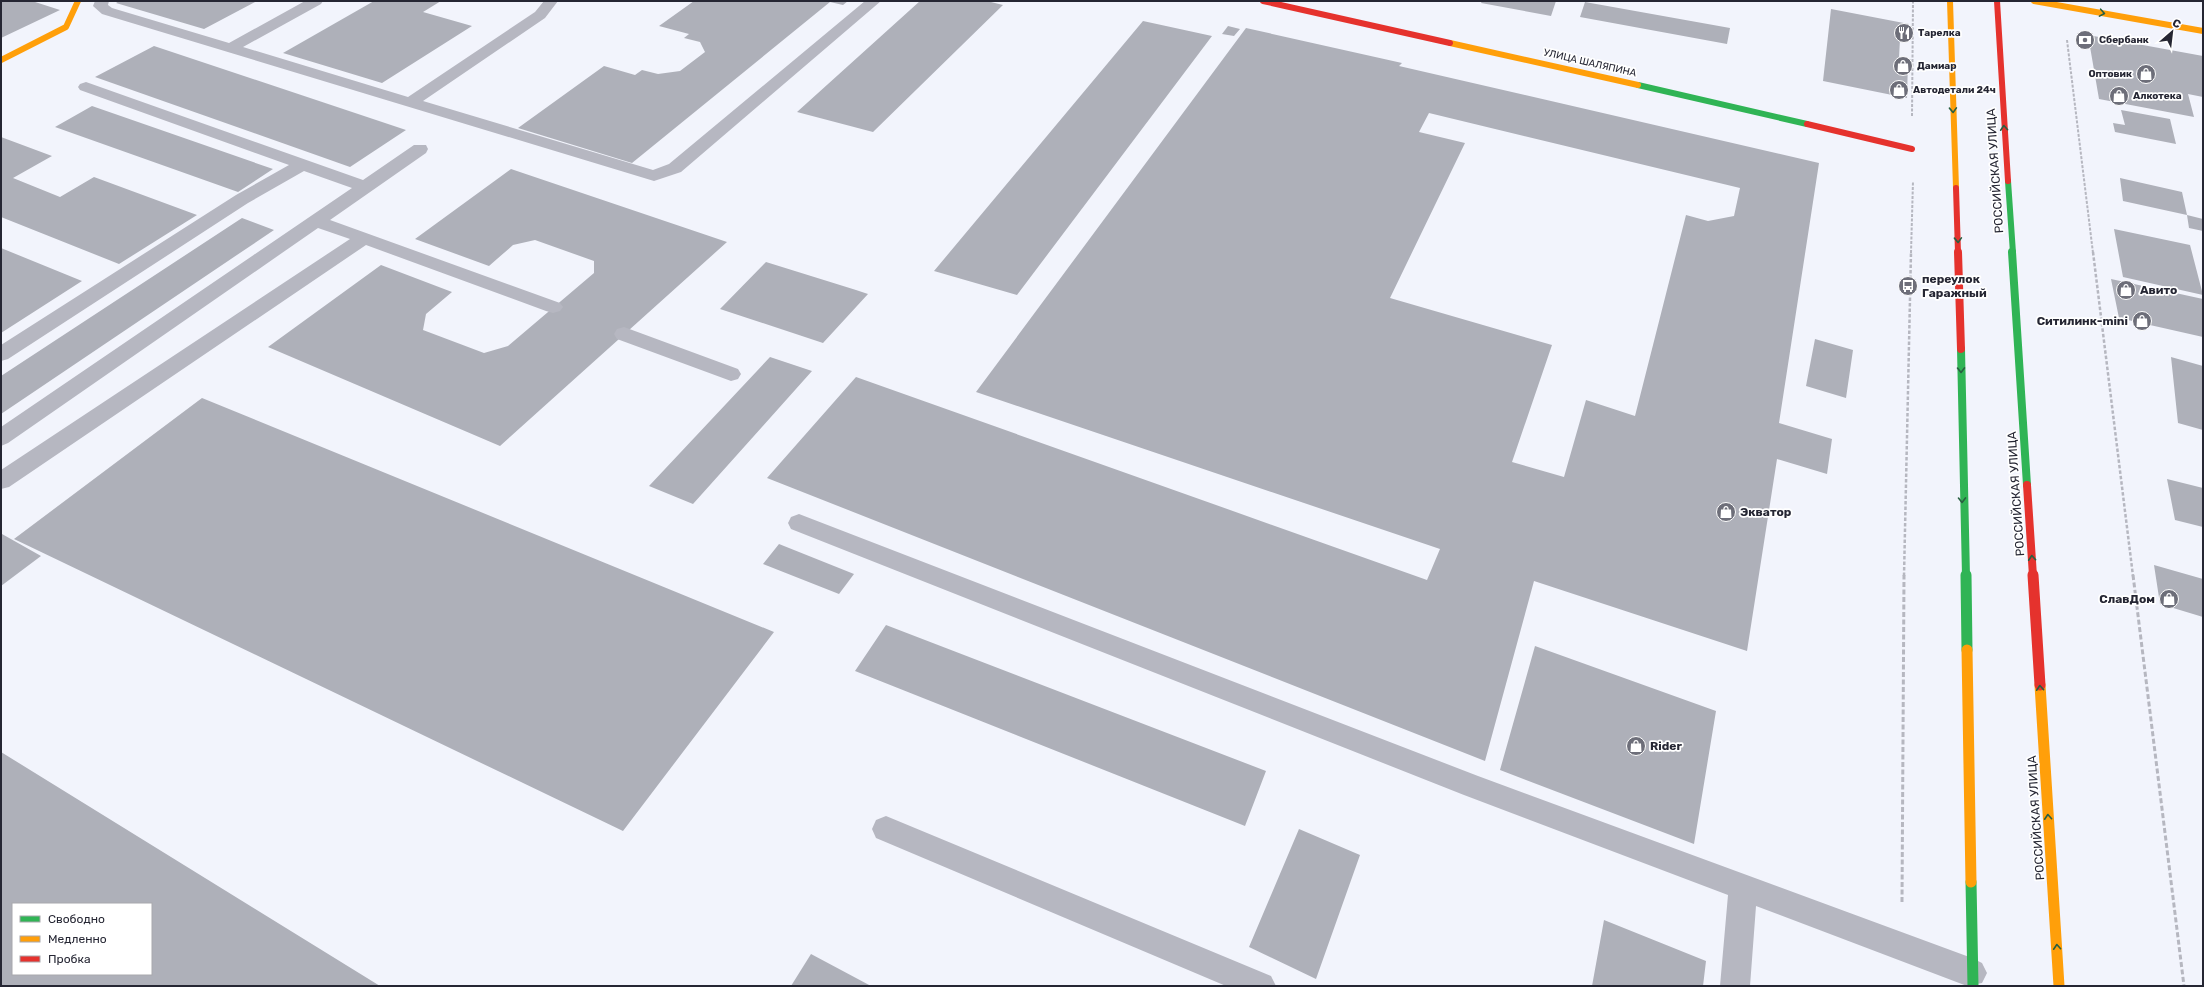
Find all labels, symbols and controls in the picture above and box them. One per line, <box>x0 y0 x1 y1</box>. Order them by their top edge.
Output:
one-way arrow <box>2099 8 2105 17</box>
north arrow <box>2152 12 2192 52</box>
text: С <box>2170 16 2183 31</box>
restaurant icon: Тарелка <box>1893 22 1915 44</box>
place label: Тарелка <box>1918 27 1961 39</box>
bank icon: Сбербанк <box>2074 29 2096 51</box>
place label: Сбербанк <box>2099 34 2149 46</box>
street label: УЛИЦА ШАЛЯПИНА <box>1542 46 1638 80</box>
shop icon: Дамиар <box>1892 55 1914 77</box>
place label: Дамиар <box>1917 60 1957 72</box>
shop icon: Оптовик <box>2135 63 2157 85</box>
place label: Оптовик <box>2088 68 2132 80</box>
shop icon: Автодетали 24ч <box>1888 79 1910 101</box>
place label: Автодетали 24ч <box>1913 84 1996 96</box>
shop icon: Алкотека <box>2108 85 2130 107</box>
place label: Алкотека <box>2133 90 2182 102</box>
one-way arrow <box>1949 107 1958 113</box>
street label: РОССИЙСКАЯ УЛИЦА <box>1984 108 2006 234</box>
one-way arrow <box>2000 125 2009 131</box>
one-way arrow <box>1954 237 1962 243</box>
place label: переулок Гаражный <box>1922 272 1987 300</box>
bus stop icon: переулок Гаражный <box>1897 275 1919 297</box>
shop icon: Авито <box>2115 279 2137 301</box>
place label: Авито <box>2140 283 2177 297</box>
shop icon: Ситилинк-mini <box>2131 310 2153 332</box>
place label: Ситилинк-mini <box>2037 314 2128 328</box>
one-way arrow <box>1957 367 1965 373</box>
street label: РОССИЙСКАЯ УЛИЦА <box>2005 431 2027 557</box>
one-way arrow <box>1958 497 1967 503</box>
shop icon: Экватор <box>1715 501 1737 523</box>
place label: Экватор <box>1740 505 1792 519</box>
one-way arrow <box>2027 555 2036 561</box>
shop icon: СлавДом <box>2158 588 2180 610</box>
place label: СлавДом <box>2099 592 2155 606</box>
one-way arrow <box>2036 685 2045 691</box>
shop icon: Rider <box>1625 735 1647 757</box>
place label: Rider <box>1650 739 1682 753</box>
street label: РОССИЙСКАЯ УЛИЦА <box>2025 755 2047 881</box>
one-way arrow <box>2044 814 2053 820</box>
legend <box>12 903 152 975</box>
text: Свободно <box>48 912 105 926</box>
text: Медленно <box>48 932 107 946</box>
one-way arrow <box>2052 944 2061 950</box>
text: Пробка <box>48 952 91 966</box>

